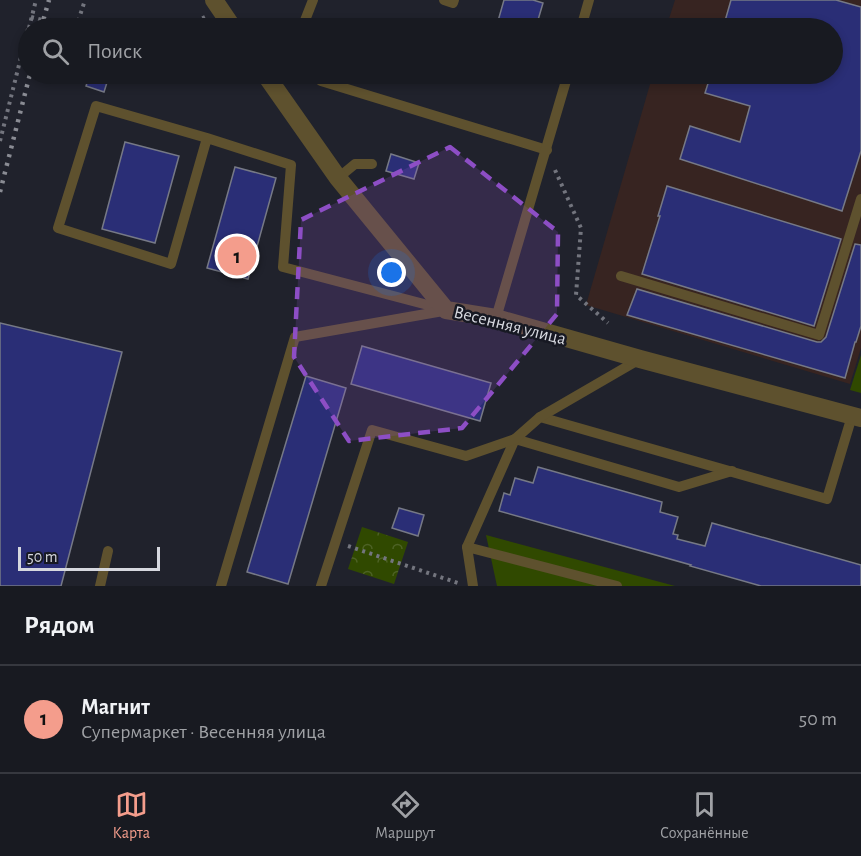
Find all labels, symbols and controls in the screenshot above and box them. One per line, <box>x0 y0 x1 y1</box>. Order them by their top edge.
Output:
search box <box>18 18 843 84</box>
icon: search <box>39 35 72 68</box>
text: Поиск <box>87 40 142 62</box>
pin: 1 <box>218 234 256 278</box>
your location <box>377 258 406 287</box>
street label: Весенняя улица <box>452 303 568 349</box>
scale bar <box>18 544 160 572</box>
text: 50 m <box>27 549 58 565</box>
text: Рядом <box>24 612 95 638</box>
text: Магнит <box>81 696 150 718</box>
text: 1 <box>40 709 47 729</box>
text: 50 m <box>799 709 837 729</box>
text: Супермаркет · Весенняя улица <box>81 722 326 742</box>
tab: Карта <box>112 788 150 843</box>
tab: Маршрут <box>375 788 435 843</box>
tab: Сохранённые <box>660 788 749 843</box>

